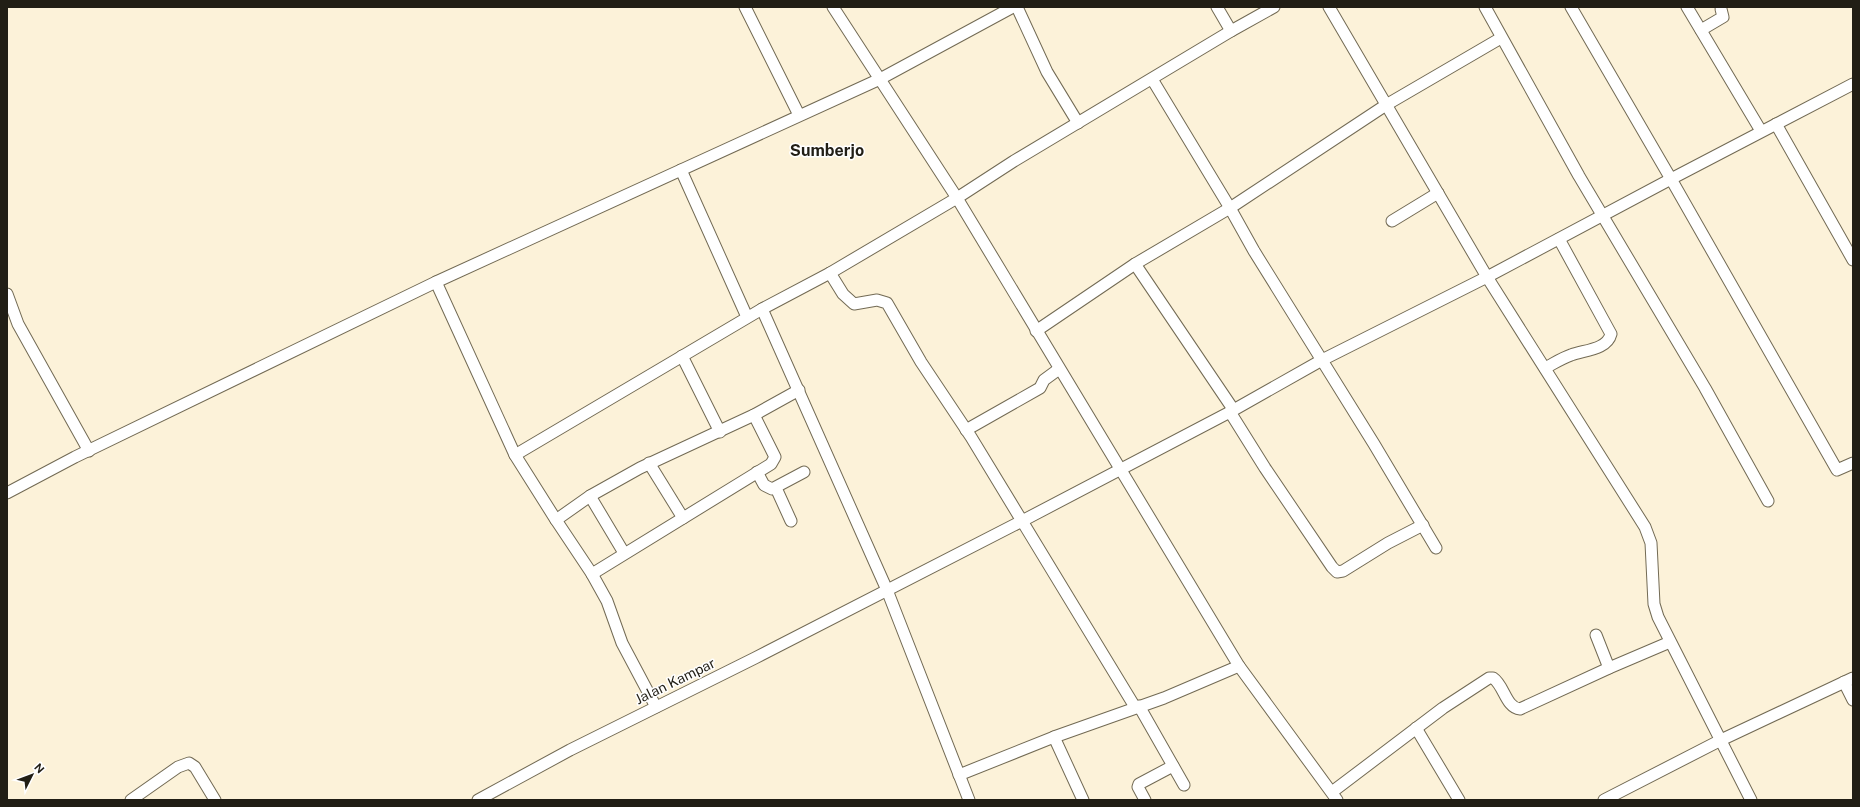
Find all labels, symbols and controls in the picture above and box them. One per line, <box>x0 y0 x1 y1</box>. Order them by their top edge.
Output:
district label: Sumberjo <box>790 141 864 160</box>
street label: Jalan Kampar <box>632 655 718 707</box>
north arrow <box>12 755 52 795</box>
text: N <box>32 761 47 776</box>

